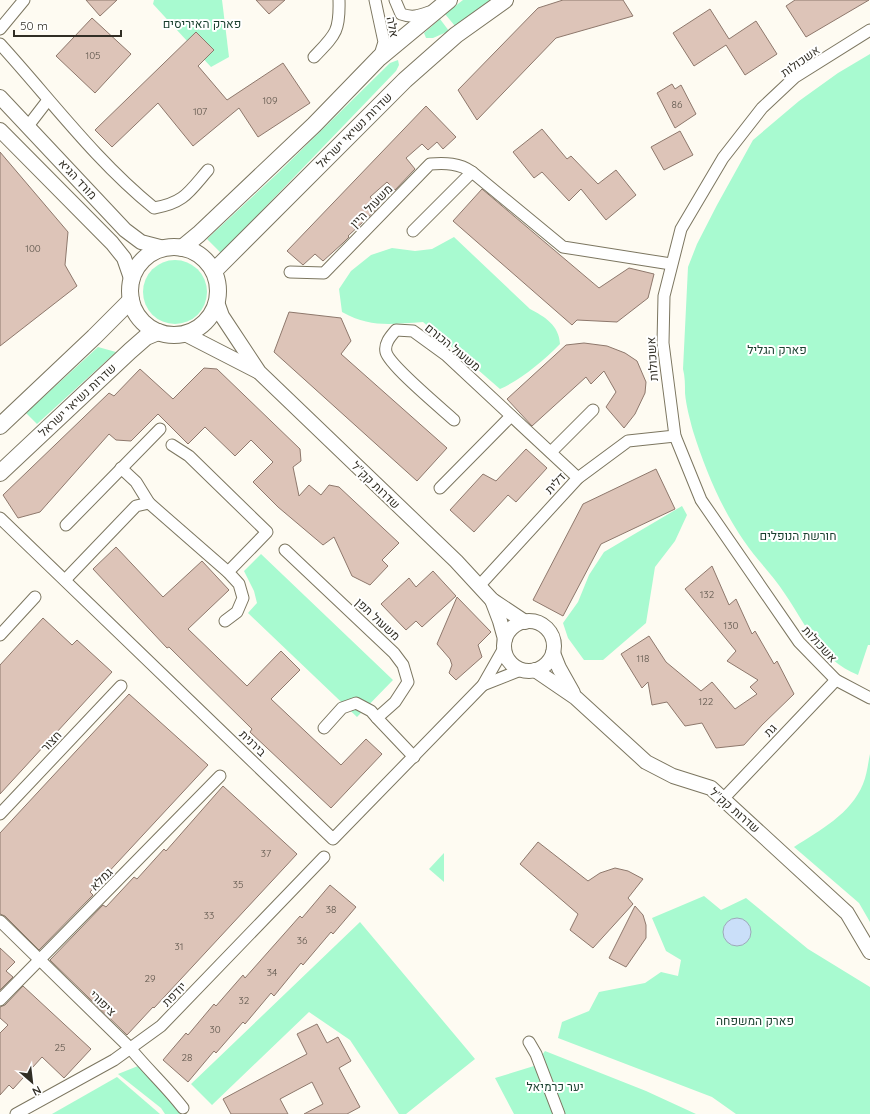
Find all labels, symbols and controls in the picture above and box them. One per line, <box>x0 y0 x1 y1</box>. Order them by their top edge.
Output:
scale bar <box>14 12 121 38</box>
street label: אלה <box>384 15 402 39</box>
park label: פארק האיריסים <box>163 16 241 31</box>
text: 50 m <box>20 18 48 33</box>
street label: אשכולות <box>778 42 823 80</box>
house number: 105 <box>85 49 101 62</box>
street label: שדרות נשיאי ישראל <box>313 89 395 171</box>
house number: 109 <box>262 94 278 107</box>
house number: 86 <box>672 98 683 111</box>
house number: 107 <box>193 105 207 118</box>
street label: מורד הגיא <box>56 156 100 202</box>
street label: משעול היין <box>347 181 395 231</box>
house number: 100 <box>25 242 41 255</box>
street label: משעול הכורם <box>422 320 484 374</box>
street label: אשכולות <box>643 336 661 382</box>
park label: פארק הגליל <box>747 342 807 357</box>
street label: שדרות נשיאי ישראל <box>35 360 119 440</box>
street label: שדרות קק"ל <box>349 458 403 512</box>
street label: דלית <box>541 469 569 497</box>
park label: חורשת הנופלים <box>760 528 836 543</box>
house number: 132 <box>700 588 715 601</box>
street label: משעול תפן <box>353 595 403 643</box>
house number: 130 <box>724 619 738 632</box>
street label: אשכולות <box>799 623 841 666</box>
house number: 118 <box>637 652 649 665</box>
house number: 122 <box>699 695 714 708</box>
street label: גת <box>760 720 780 740</box>
street label: חצור <box>38 727 64 755</box>
street label: בירנית <box>237 727 270 760</box>
street label: שדרות קק"ל <box>707 784 763 836</box>
house number: 37 <box>261 847 271 860</box>
street label: גמלא <box>86 864 116 894</box>
house number: 35 <box>233 878 243 891</box>
house number: 38 <box>326 903 336 916</box>
house number: 33 <box>204 909 214 922</box>
house number: 36 <box>297 934 308 947</box>
house number: 31 <box>175 940 183 953</box>
house number: 34 <box>267 966 277 979</box>
house number: 29 <box>144 972 156 985</box>
street label: יודפת <box>159 979 189 1009</box>
street label: ציפורי <box>87 987 120 1019</box>
house number: 32 <box>239 994 250 1007</box>
park label: פארק המשפחה <box>716 1013 794 1028</box>
house number: 30 <box>209 1023 221 1036</box>
house number: 25 <box>55 1041 66 1054</box>
house number: 28 <box>182 1051 192 1064</box>
north arrow <box>12 1062 52 1102</box>
park label: יער כרמיאל <box>526 1079 584 1094</box>
text: N <box>30 1083 44 1099</box>

